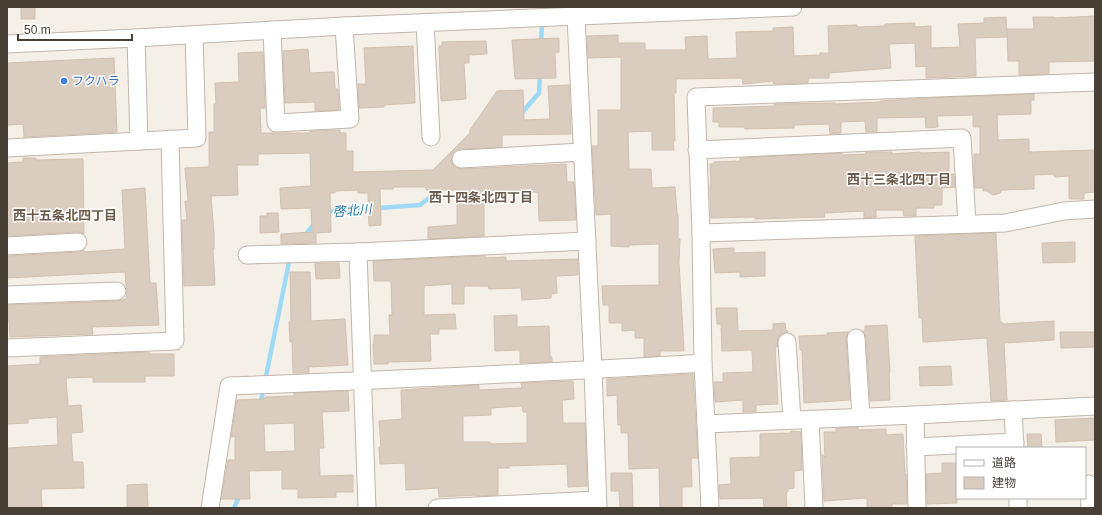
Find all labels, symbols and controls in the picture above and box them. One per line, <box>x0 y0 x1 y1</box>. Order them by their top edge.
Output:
scale bar <box>18 16 132 42</box>
text: 50 m <box>24 23 51 37</box>
place label: フクハラ <box>72 74 119 88</box>
marker: フクハラ <box>59 76 69 86</box>
district label: 西十三条北四丁目 <box>847 172 951 187</box>
district label: 西十四条北四丁目 <box>429 190 533 205</box>
water label: 啓北川 <box>332 201 374 220</box>
district label: 西十五条北四丁目 <box>13 208 117 223</box>
legend <box>956 447 1086 499</box>
text: 道路 <box>992 456 1016 470</box>
text: 建物 <box>992 476 1016 490</box>

